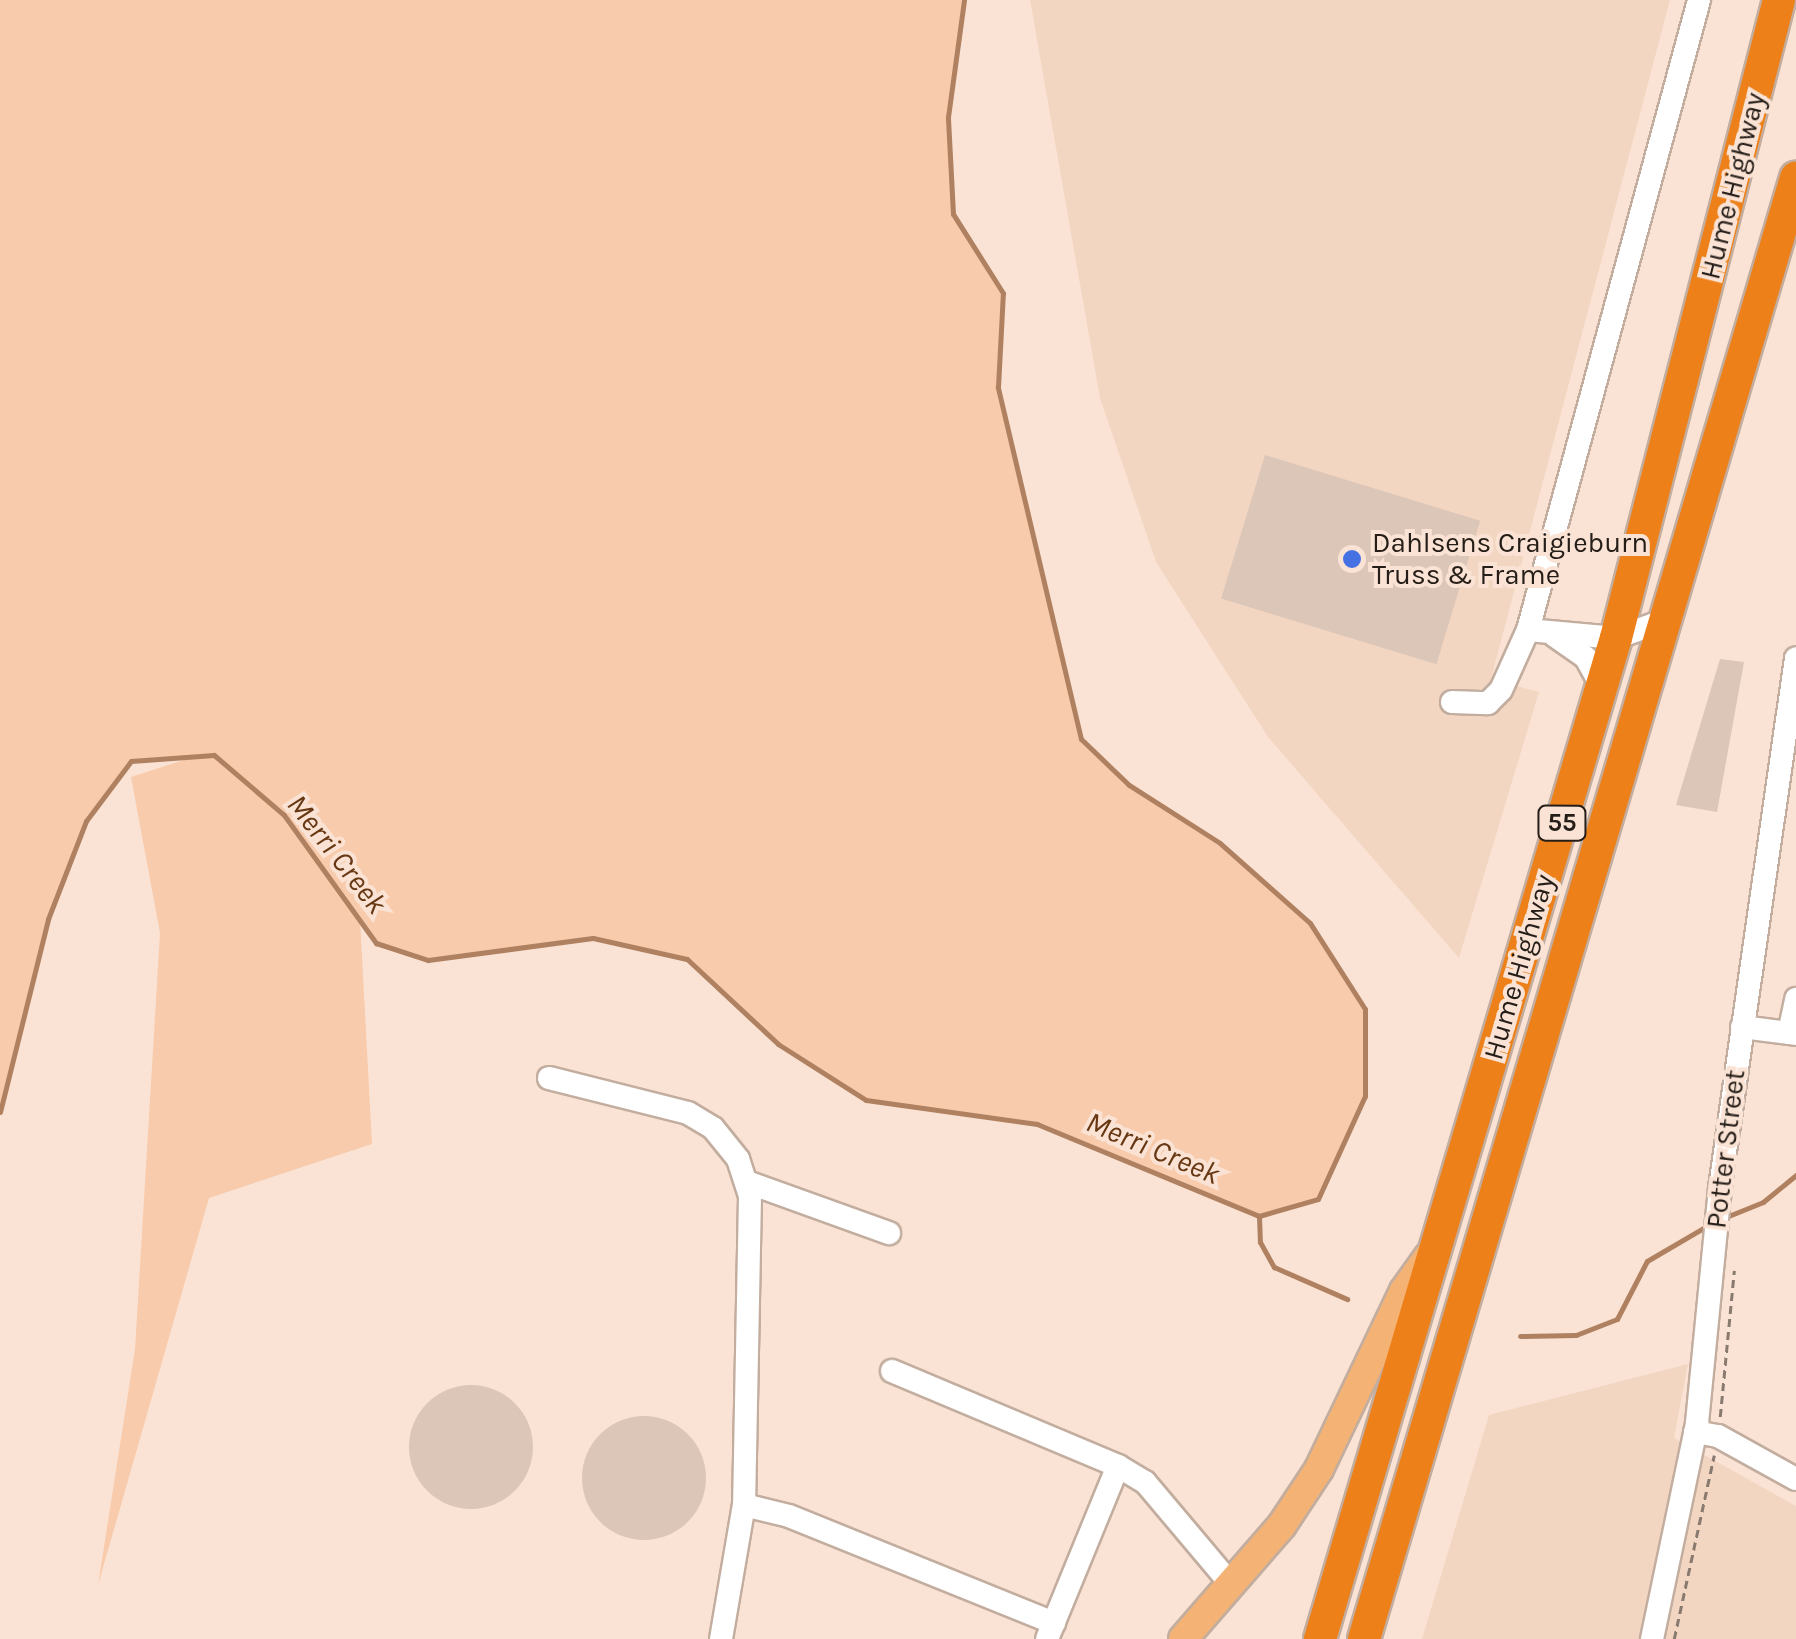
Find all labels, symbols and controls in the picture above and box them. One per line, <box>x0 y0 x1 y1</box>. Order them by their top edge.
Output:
street label: Hume Highway <box>1694 89 1772 283</box>
place label: Dahlsens Craigieburn Truss & Frame <box>1372 526 1648 592</box>
marker: Dahlsens Craigieburn Truss & Frame <box>1341 548 1363 570</box>
water label: Merri Creek <box>279 787 395 921</box>
road number: 55 <box>1537 803 1587 843</box>
street label: Hume Highway <box>1476 870 1562 1064</box>
street label: Potter Street <box>1700 1068 1752 1230</box>
water label: Merri Creek <box>1081 1104 1225 1192</box>

